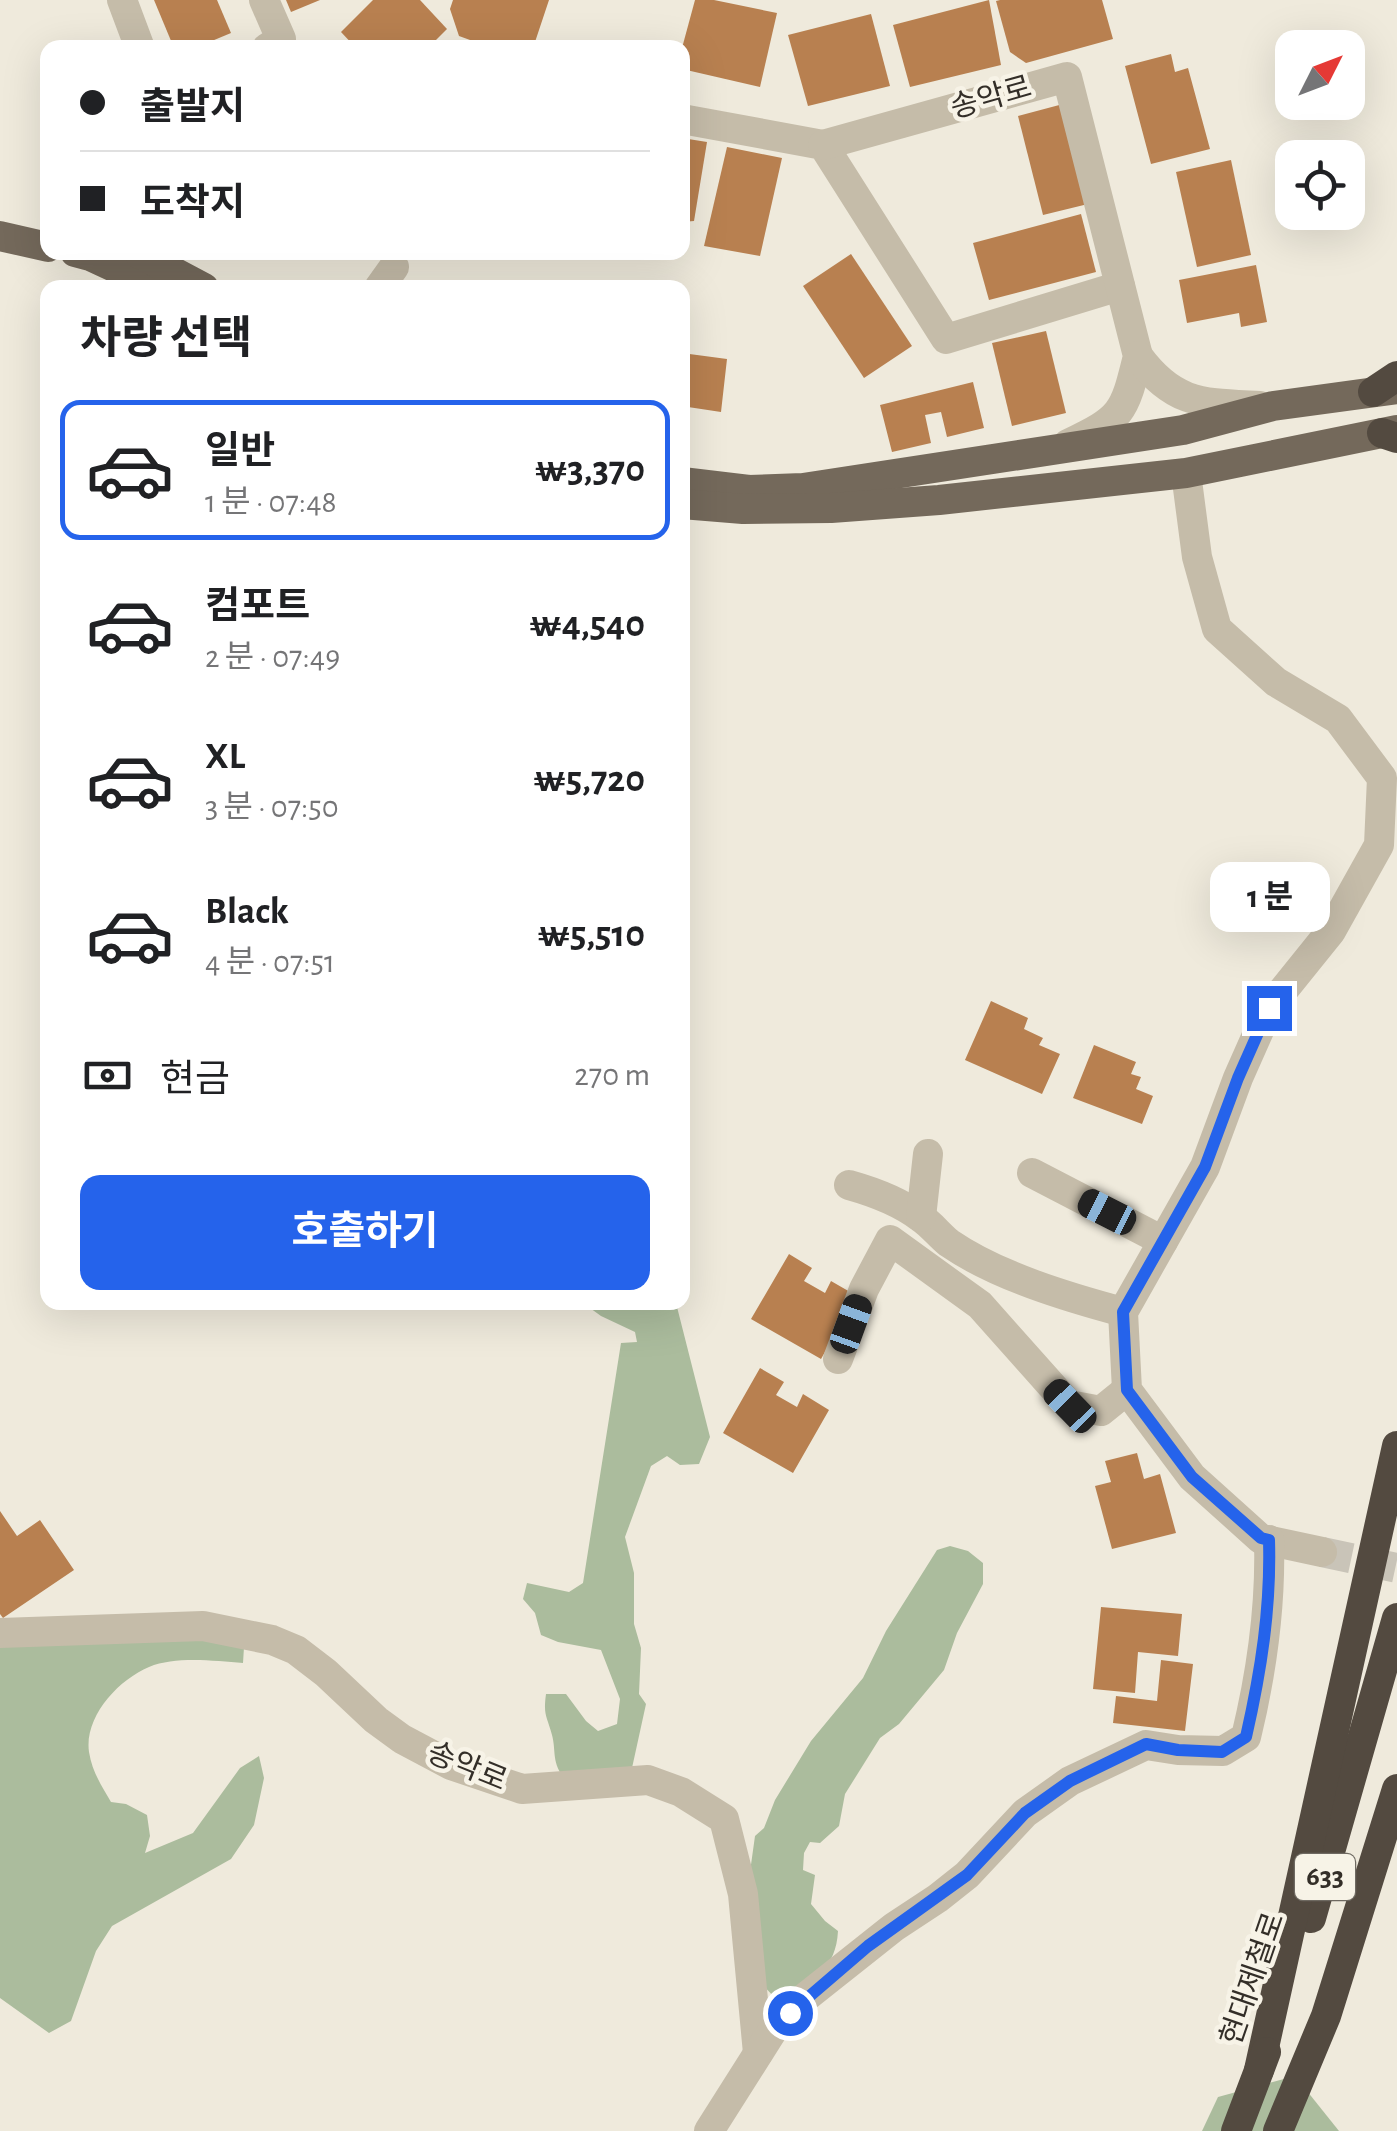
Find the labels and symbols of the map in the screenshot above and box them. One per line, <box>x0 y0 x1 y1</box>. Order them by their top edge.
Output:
north arrow <box>1275 30 1365 120</box>
street label: 송악로 <box>947 71 1035 124</box>
callout: 1 분 <box>1209 863 1329 933</box>
route end <box>1247 986 1292 1031</box>
car <box>1073 1185 1141 1239</box>
car <box>827 1291 875 1357</box>
car <box>1038 1374 1102 1438</box>
street label: 송악로 <box>423 1737 511 1796</box>
road number: 633 <box>1295 1854 1355 1900</box>
street label: 현대제철로 <box>1214 1908 1290 2049</box>
route start <box>768 1991 813 2036</box>

